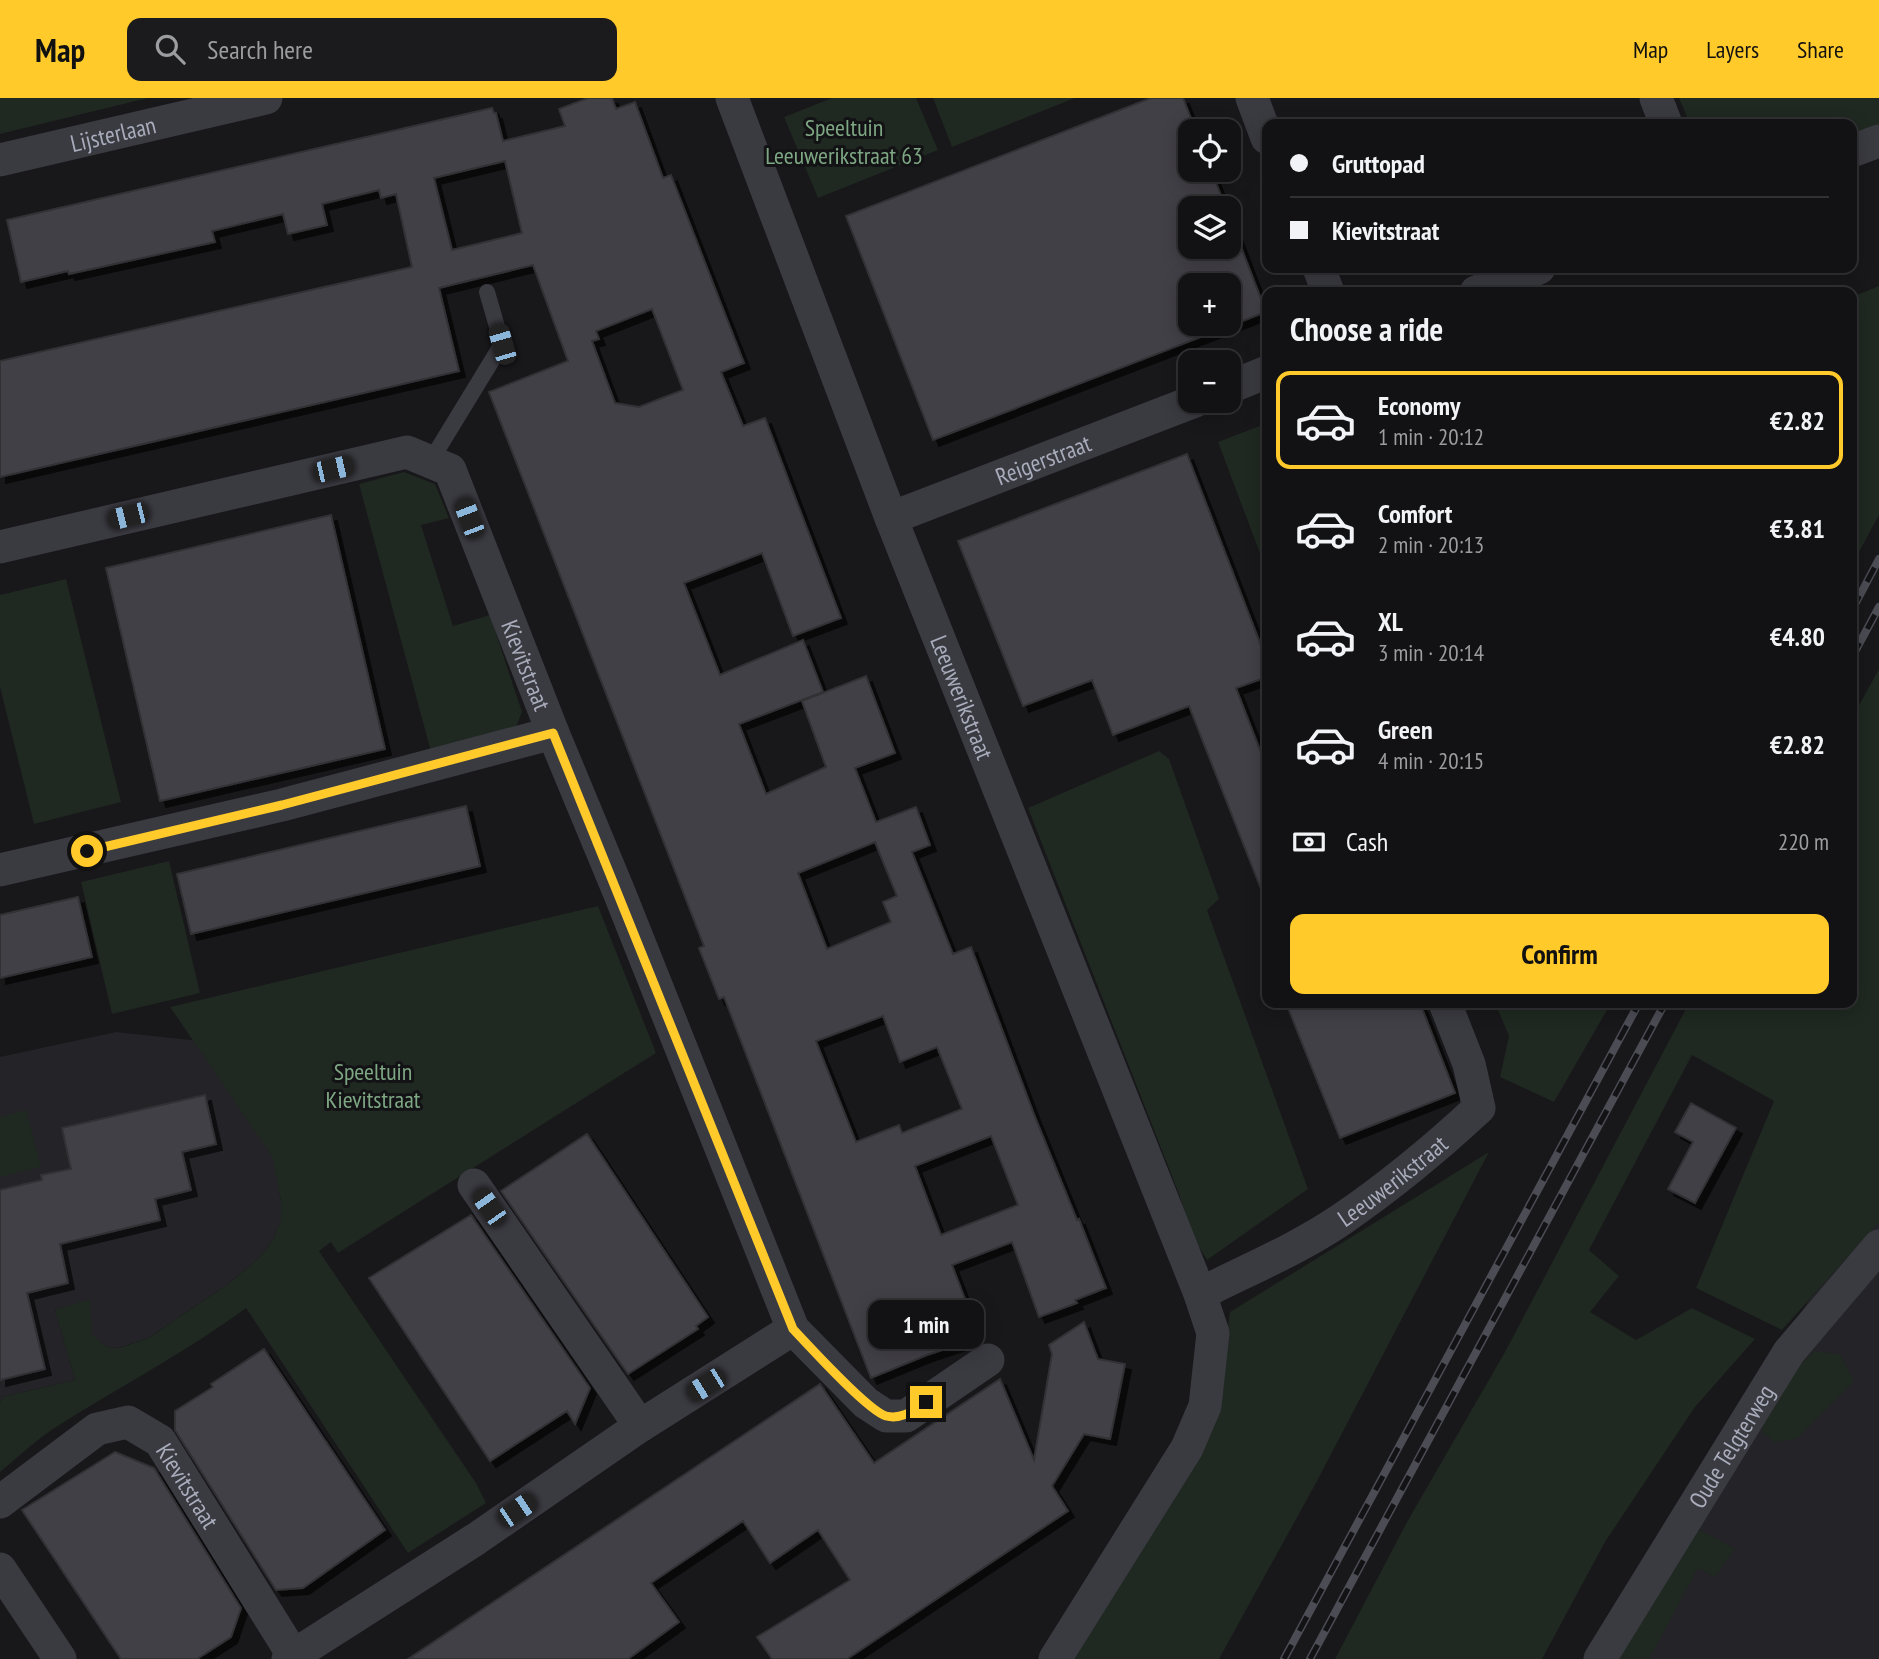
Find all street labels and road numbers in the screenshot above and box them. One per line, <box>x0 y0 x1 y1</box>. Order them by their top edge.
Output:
street label: Lijsterlaan <box>67 109 159 159</box>
street label: Reigerstraat <box>991 427 1096 492</box>
street label: Kievitstraat <box>495 615 558 715</box>
street label: Leeuwerikstraat <box>924 631 1001 764</box>
street label: Leeuwerikstraat <box>1331 1128 1454 1233</box>
street label: Oude Telgterweg <box>1681 1379 1781 1514</box>
street label: Kievitstraat <box>150 1437 226 1534</box>

